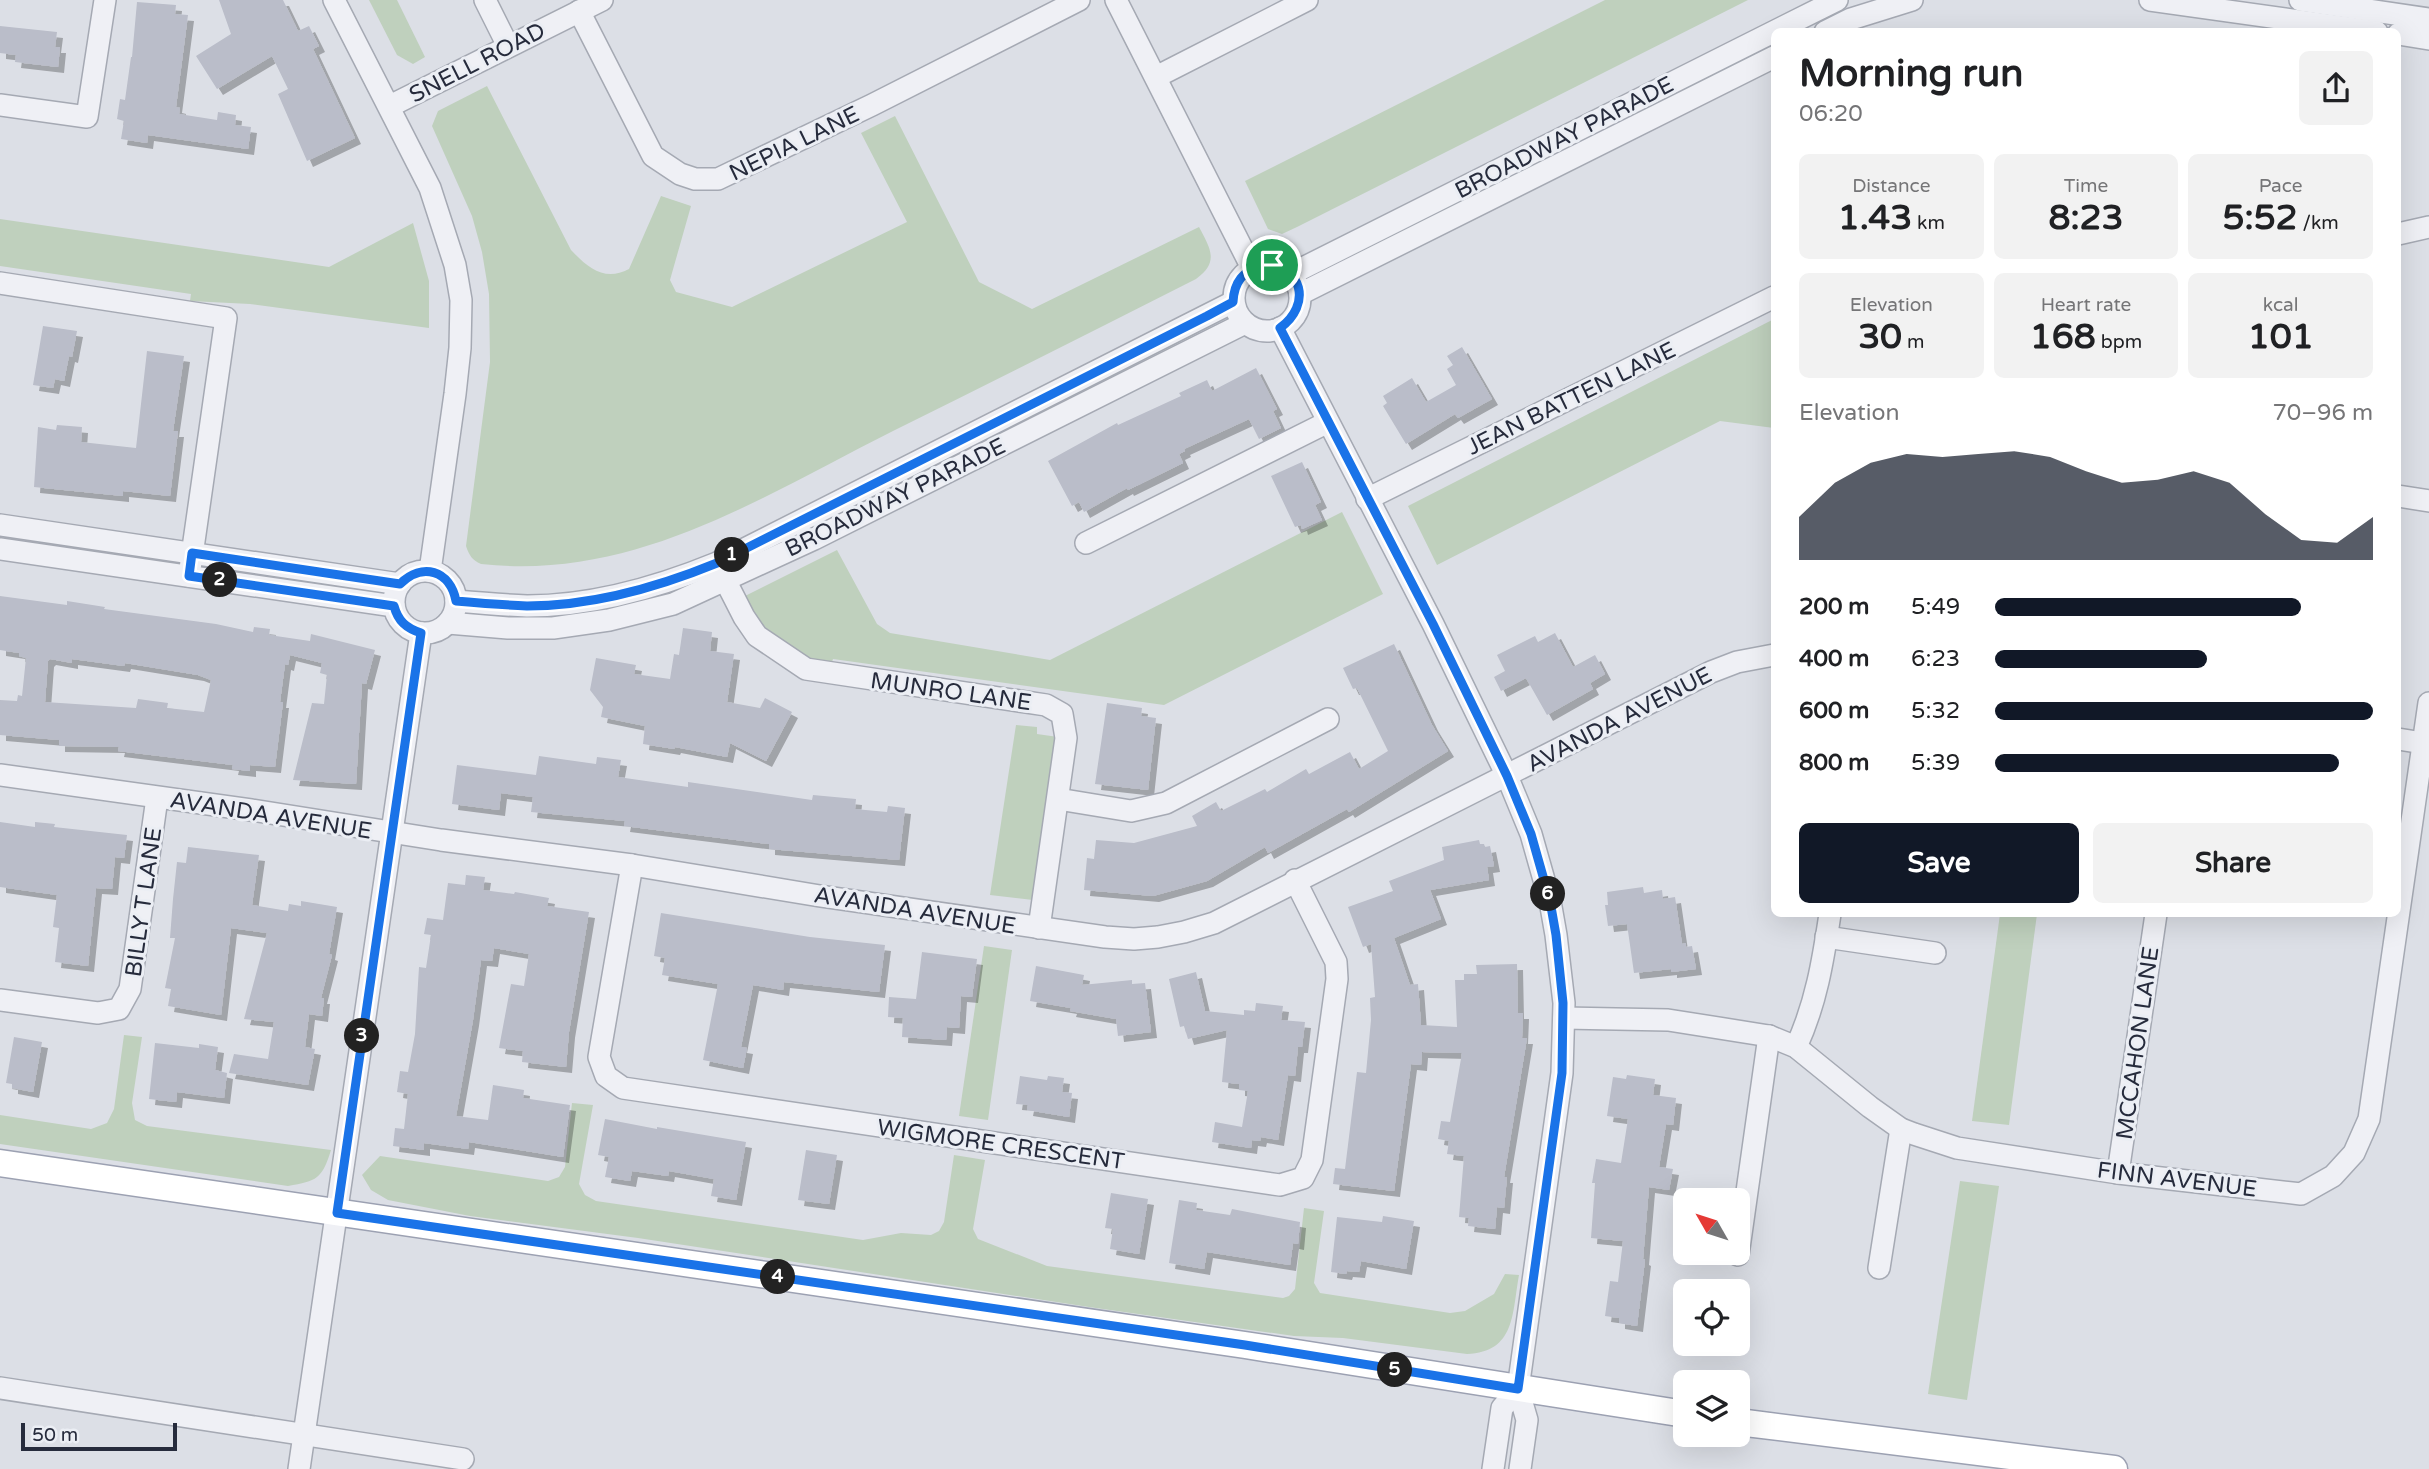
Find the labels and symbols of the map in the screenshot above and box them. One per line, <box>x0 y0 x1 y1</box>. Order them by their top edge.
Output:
street label: SNELL ROAD <box>405 17 550 109</box>
street label: BROADWAY PARADE <box>1450 71 1679 205</box>
street label: NEPIA LANE <box>725 100 864 187</box>
pin <box>1242 235 1302 295</box>
street label: JEAN BATTEN LANE <box>1462 336 1680 462</box>
street label: BROADWAY PARADE <box>781 432 1010 563</box>
pin: 1 <box>714 538 750 572</box>
pin: 2 <box>202 562 238 598</box>
street label: AVANDA AVENUE <box>1522 661 1717 779</box>
street label: MUNRO LANE <box>869 667 1033 717</box>
street label: AVANDA AVENUE <box>168 786 374 846</box>
street label: BILLY T LANE <box>120 826 168 979</box>
pin: 6 <box>1530 876 1566 912</box>
street label: AVANDA AVENUE <box>812 881 1018 941</box>
street label: MCCAHON LANE <box>2111 945 2165 1141</box>
pin: 3 <box>344 1018 380 1054</box>
street label: WIGMORE CRESCENT <box>875 1114 1126 1176</box>
street label: FINN AVENUE <box>2095 1156 2258 1204</box>
north arrow <box>1673 1188 1750 1265</box>
pin: 4 <box>760 1260 796 1294</box>
pin: 5 <box>1378 1352 1412 1388</box>
scale bar <box>21 1420 177 1452</box>

